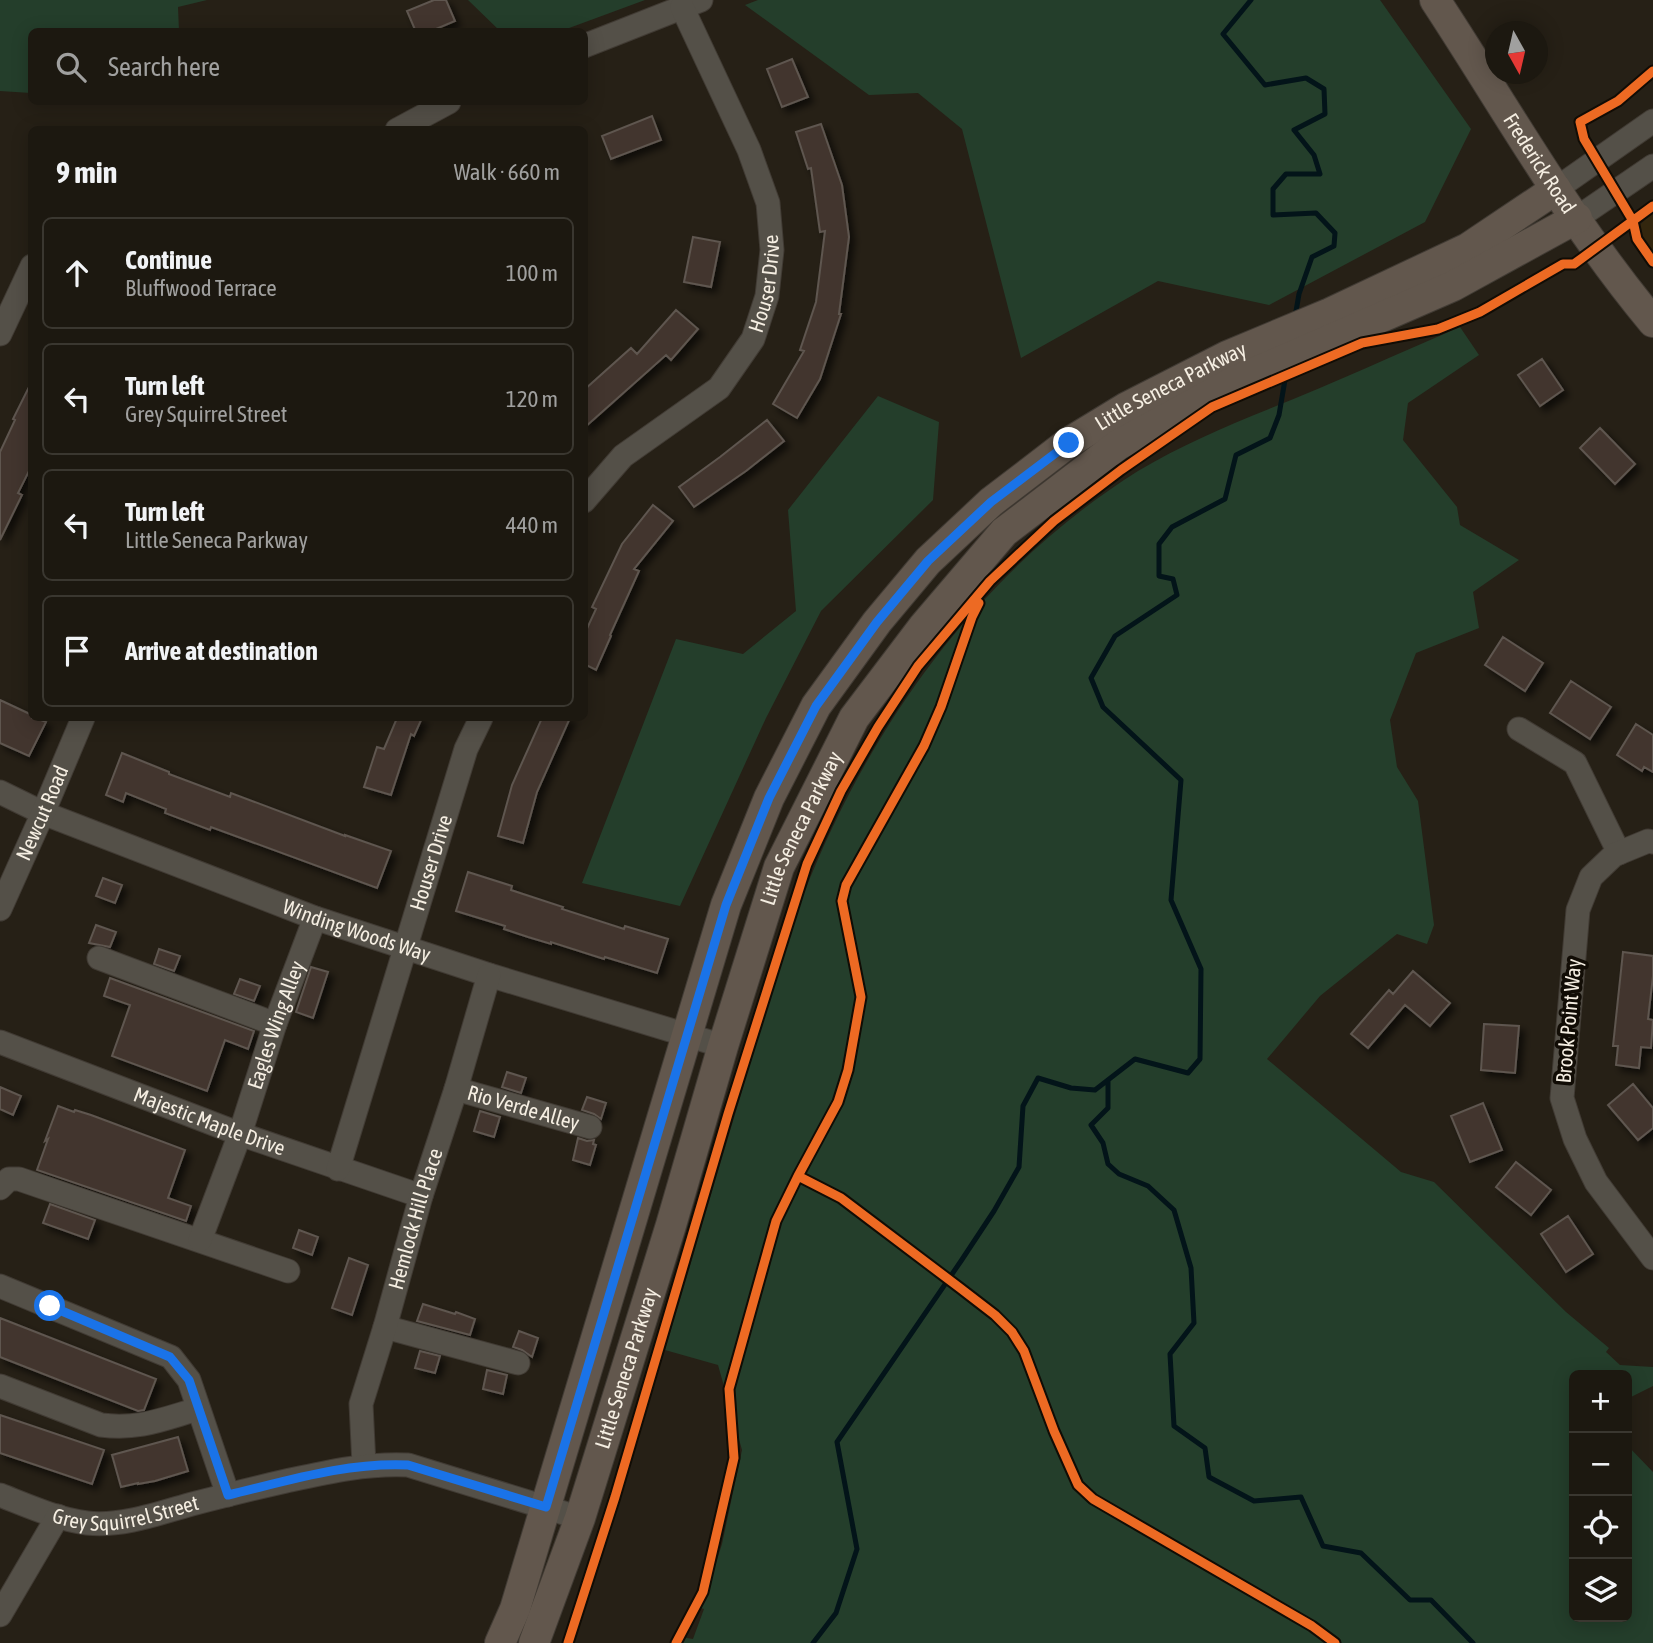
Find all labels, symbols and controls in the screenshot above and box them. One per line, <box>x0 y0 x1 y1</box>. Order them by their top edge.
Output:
north arrow <box>1485 21 1548 84</box>
search box <box>28 28 588 105</box>
icon: search <box>52 48 90 86</box>
text: Search here <box>108 52 220 82</box>
street label: Frederick Road <box>1499 109 1581 218</box>
text: 9 min <box>56 155 117 189</box>
text: Walk · 660 m <box>454 159 560 185</box>
street label: Houser Drive <box>743 234 783 335</box>
text: Continue <box>125 245 212 275</box>
icon: ahead <box>58 254 96 292</box>
text: 100 m <box>506 260 558 286</box>
text: Bluffwood Terrace <box>125 275 277 301</box>
street label: Little Seneca Parkway <box>1090 336 1250 435</box>
text: Turn left <box>125 371 205 401</box>
icon: left <box>58 380 96 418</box>
text: 120 m <box>506 386 558 412</box>
text: Grey Squirrel Street <box>125 401 288 427</box>
route end <box>1053 427 1084 458</box>
text: Turn left <box>125 497 205 527</box>
icon: left <box>58 506 96 544</box>
text: 440 m <box>506 512 558 538</box>
text: Little Seneca Parkway <box>125 527 308 553</box>
icon: arrive <box>58 632 96 670</box>
text: Arrive at destination <box>125 636 318 666</box>
street label: Little Seneca Parkway <box>755 747 846 908</box>
street label: Newcut Road <box>10 762 73 864</box>
street label: Houser Drive <box>404 812 456 914</box>
street label: Winding Woods Way <box>279 894 434 966</box>
street label: Eagles Wing Alley <box>242 957 309 1092</box>
street label: Brook Point Way <box>1551 957 1585 1084</box>
street label: Rio Verde Alley <box>465 1080 583 1134</box>
street label: Majestic Maple Drive <box>131 1081 288 1160</box>
street label: Hemlock Hill Place <box>383 1145 447 1292</box>
street label: Little Seneca Parkway <box>589 1284 662 1451</box>
route start <box>34 1290 65 1321</box>
map controls <box>1569 1370 1632 1622</box>
button: + <box>1569 1370 1632 1433</box>
button: − <box>1569 1433 1632 1496</box>
street label: Grey Squirrel Street <box>50 1490 201 1535</box>
button: locate <box>1569 1496 1632 1559</box>
button: layers <box>1569 1559 1632 1622</box>

